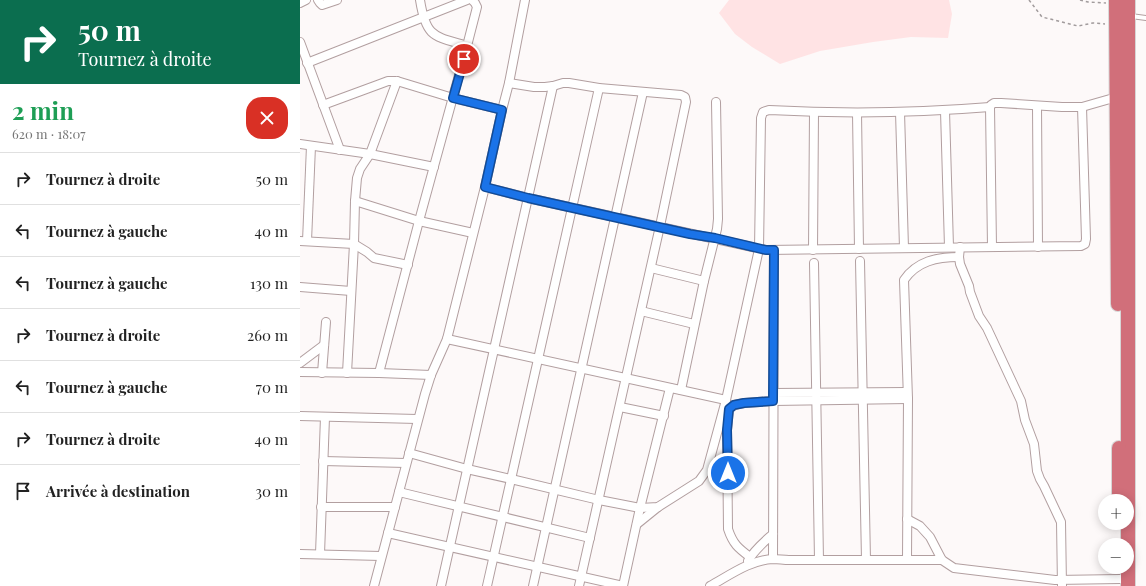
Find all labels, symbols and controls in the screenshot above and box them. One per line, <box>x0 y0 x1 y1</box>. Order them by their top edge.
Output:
text: 50 m <box>78 11 141 48</box>
icon: right <box>12 16 64 68</box>
pin <box>447 42 481 76</box>
text: Tournez à droite <box>78 47 212 71</box>
icon: arrive <box>453 48 475 70</box>
text: 2 min <box>12 94 74 126</box>
button: close <box>246 97 288 139</box>
text: 620 m · 18:07 <box>12 125 86 142</box>
icon: right <box>12 168 34 190</box>
text: Tournez à droite <box>46 169 160 189</box>
text: 50 m <box>256 169 288 189</box>
icon: left <box>12 220 34 242</box>
text: Tournez à gauche <box>46 221 168 241</box>
text: 40 m <box>255 221 288 241</box>
icon: left <box>12 272 34 294</box>
text: Tournez à gauche <box>46 273 168 293</box>
text: 130 m <box>250 273 288 293</box>
icon: right <box>12 324 34 346</box>
text: Tournez à droite <box>46 325 160 345</box>
text: 260 m <box>247 325 288 345</box>
icon: left <box>12 376 34 398</box>
text: Tournez à gauche <box>46 377 168 397</box>
text: 70 m <box>256 377 288 397</box>
icon: right <box>12 428 34 450</box>
text: Tournez à droite <box>46 429 160 449</box>
text: 40 m <box>255 429 288 449</box>
position arrow <box>707 452 749 494</box>
icon: arrive <box>12 480 34 502</box>
text: Arrivée à destination <box>46 481 190 501</box>
text: 30 m <box>255 481 288 501</box>
map controls <box>1098 494 1134 574</box>
button: + <box>1098 494 1134 530</box>
button: − <box>1098 538 1134 574</box>

